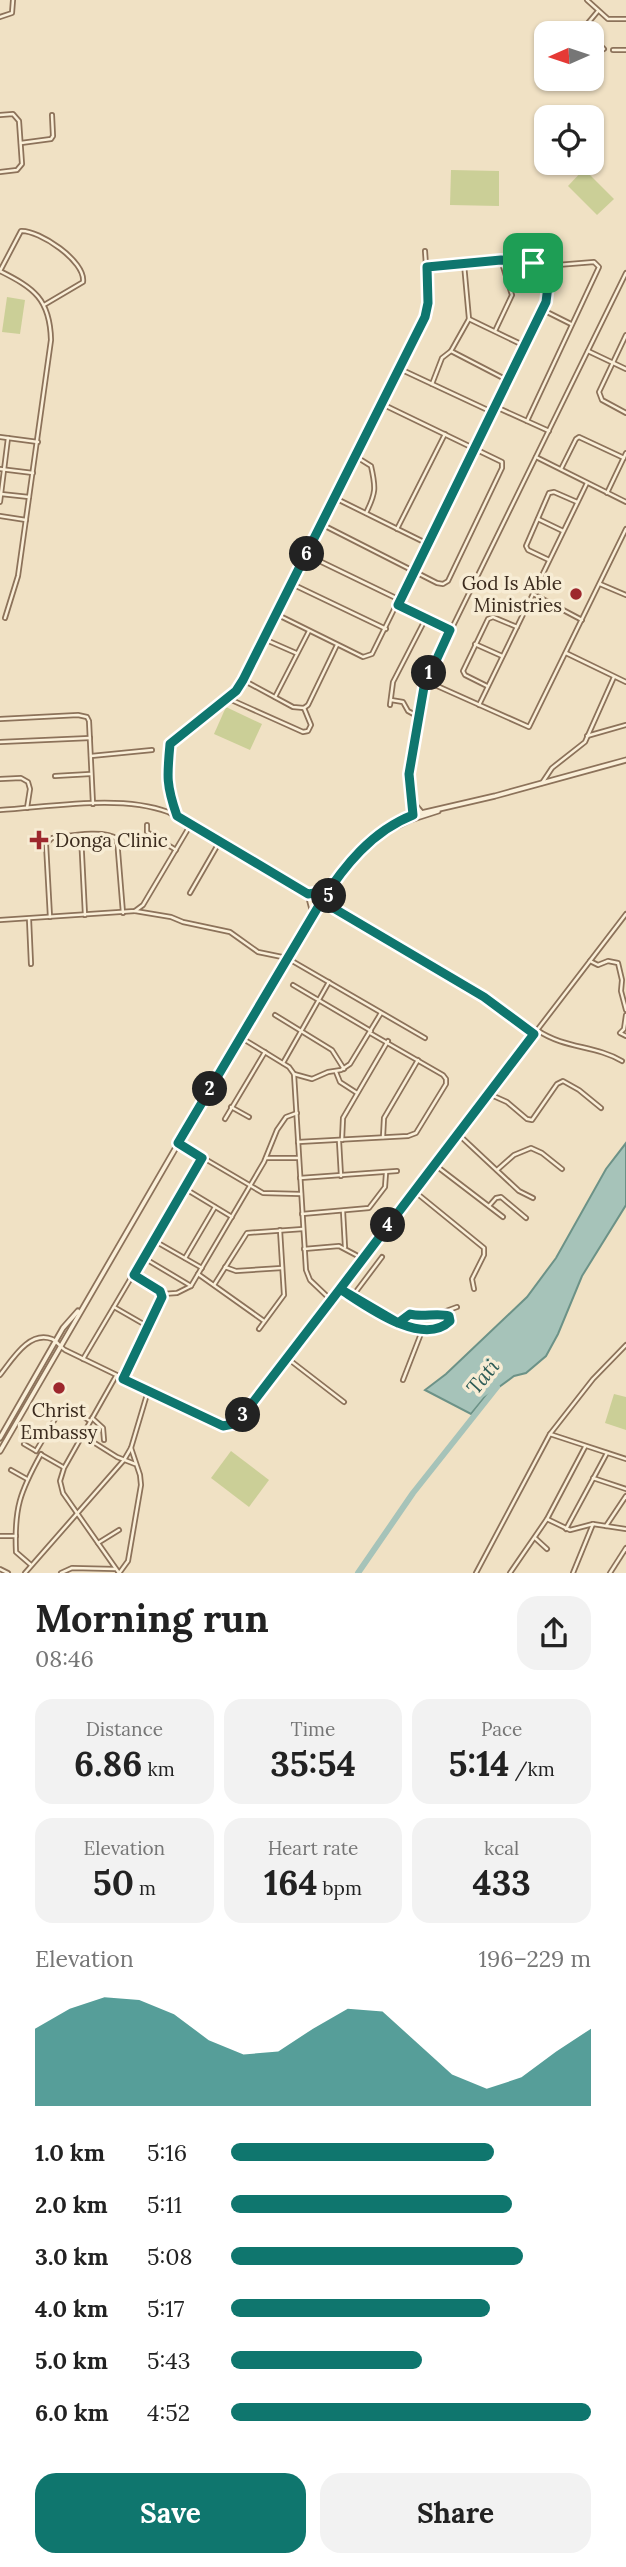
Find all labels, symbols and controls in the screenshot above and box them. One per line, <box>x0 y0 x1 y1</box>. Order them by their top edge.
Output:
north arrow <box>534 21 604 91</box>
map controls <box>534 21 604 175</box>
button: locate <box>534 105 604 175</box>
pin <box>503 233 563 293</box>
icon: arrive <box>514 244 552 282</box>
pin: 6 <box>290 536 324 572</box>
text: 6 <box>301 541 312 565</box>
place label: God Is Able Ministries <box>462 571 562 617</box>
marker: God Is Able Ministries <box>568 586 584 602</box>
pin: 1 <box>412 656 446 690</box>
text: 1 <box>425 660 432 684</box>
place label: Donga Clinic <box>55 828 168 852</box>
marker: Donga Clinic <box>29 830 49 850</box>
pin: 5 <box>312 878 346 914</box>
text: 5 <box>323 883 334 907</box>
pin: 2 <box>192 1072 228 1106</box>
text: 2 <box>204 1076 215 1100</box>
pin: 4 <box>370 1208 406 1242</box>
text: 4 <box>382 1212 393 1236</box>
water label: Tati <box>460 1353 505 1400</box>
marker: Christ Embassy <box>51 1380 67 1396</box>
place label: Christ Embassy <box>20 1398 98 1444</box>
pin: 3 <box>226 1398 260 1432</box>
text: 3 <box>237 1402 248 1426</box>
text: Morning run <box>35 1594 269 1642</box>
button: share <box>517 1596 591 1670</box>
text: 08:46 <box>35 1644 94 1673</box>
text: Distance <box>86 1717 163 1741</box>
text: Time <box>291 1717 335 1741</box>
text: Pace <box>481 1717 522 1741</box>
text: 6.86 <box>74 1741 142 1786</box>
text: 35:54 <box>270 1741 356 1786</box>
text: 5:14 <box>449 1741 510 1786</box>
text: km <box>142 1757 175 1781</box>
text: /km <box>510 1757 555 1781</box>
text: Elevation <box>84 1836 165 1860</box>
text: Heart rate <box>268 1836 358 1860</box>
text: kcal <box>484 1836 519 1860</box>
text: 50 <box>93 1860 134 1905</box>
text: 164 <box>264 1860 318 1905</box>
text: 433 <box>472 1860 531 1905</box>
text: m <box>134 1876 156 1900</box>
text: bpm <box>318 1876 362 1900</box>
text: Elevation <box>35 1944 134 1973</box>
text: 196–229 m <box>479 1944 591 1973</box>
text: 1.0 km <box>35 2138 105 2167</box>
text: 5:16 <box>147 2138 187 2167</box>
text: 2.0 km <box>35 2190 108 2219</box>
text: 5:11 <box>147 2190 182 2219</box>
text: 3.0 km <box>35 2242 108 2271</box>
text: 5:08 <box>147 2242 193 2271</box>
text: 4.0 km <box>35 2294 108 2323</box>
text: 5:17 <box>147 2294 184 2323</box>
text: 5.0 km <box>35 2346 108 2375</box>
text: 5:43 <box>147 2346 191 2375</box>
text: 6.0 km <box>35 2398 109 2427</box>
text: 4:52 <box>147 2398 190 2427</box>
button: Save <box>35 2473 306 2553</box>
button: Share <box>320 2473 591 2553</box>

